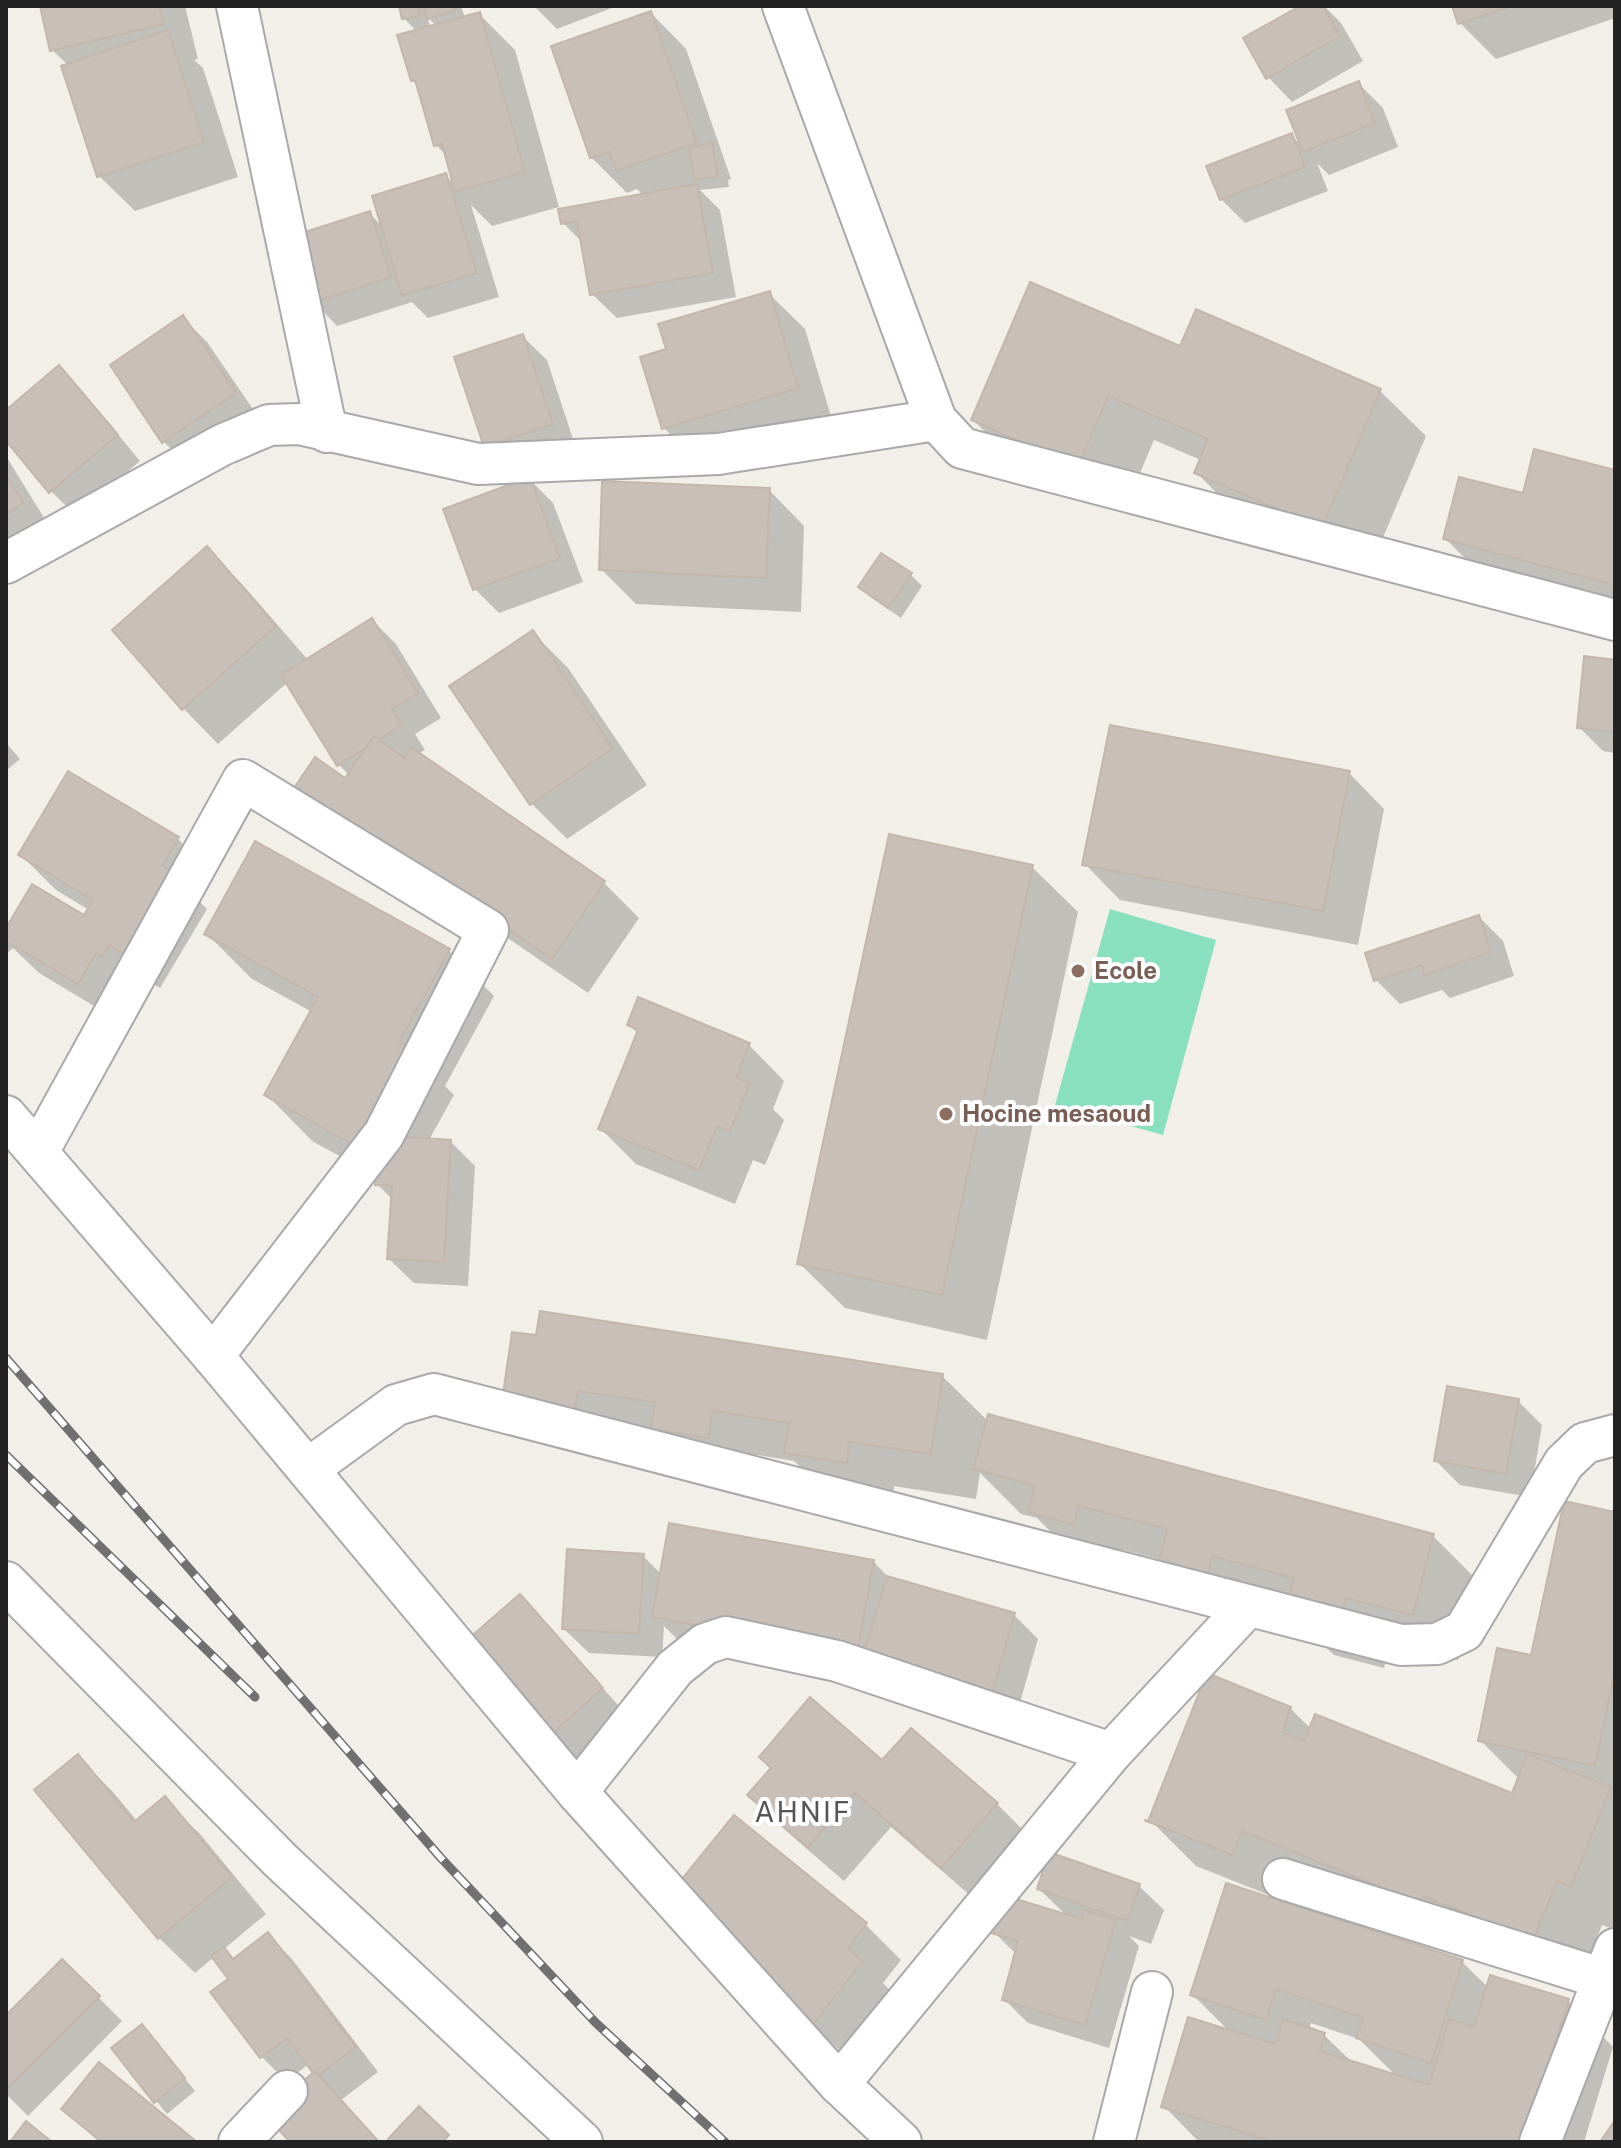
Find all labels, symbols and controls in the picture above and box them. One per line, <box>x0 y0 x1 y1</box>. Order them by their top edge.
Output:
place label: Ecole <box>1094 956 1157 984</box>
marker: Ecole <box>1069 962 1087 980</box>
place label: Hocine mesaoud <box>962 1099 1151 1127</box>
marker: Hocine mesaoud <box>937 1105 955 1123</box>
district label: AHNIF <box>755 1795 852 1828</box>

